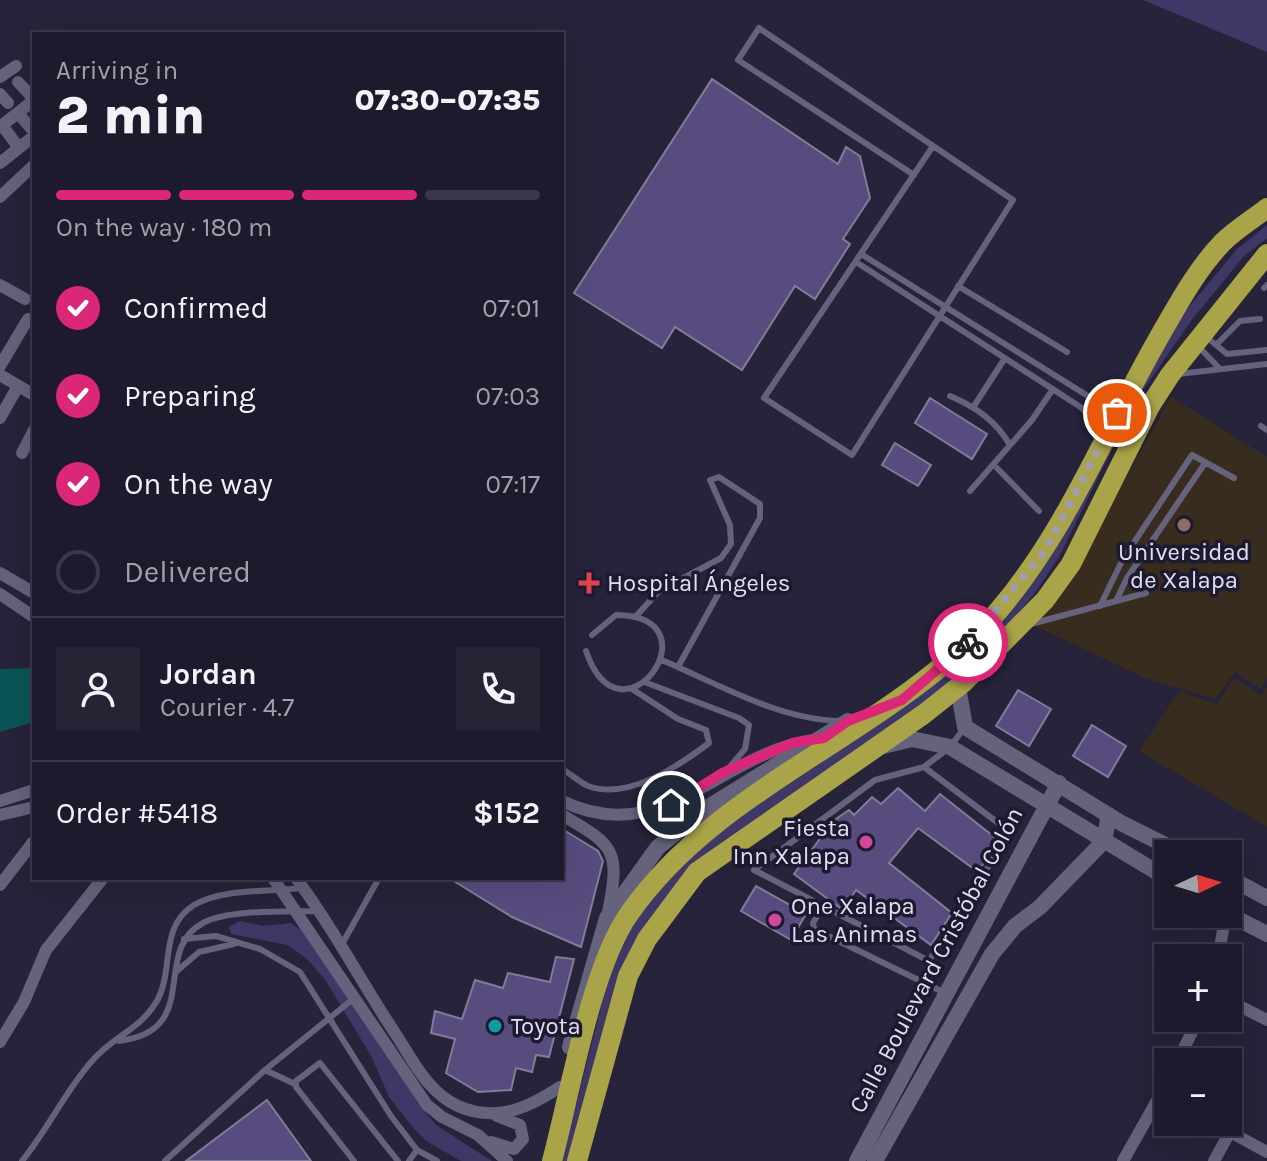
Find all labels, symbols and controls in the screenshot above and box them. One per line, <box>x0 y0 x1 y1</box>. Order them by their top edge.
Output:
text: Arriving in <box>56 55 178 86</box>
text: 07:30–07:35 <box>354 82 540 118</box>
text: 2 min <box>56 85 205 146</box>
text: On the way · 180 m <box>56 212 272 243</box>
icon: check <box>56 286 100 330</box>
text: Confirmed <box>124 290 268 326</box>
text: 07:01 <box>482 293 540 324</box>
icon: check <box>56 374 100 418</box>
text: Preparing <box>124 378 256 414</box>
pin <box>1083 379 1151 447</box>
text: 07:03 <box>476 381 540 412</box>
icon: bag <box>1095 391 1139 435</box>
icon: check <box>56 462 100 506</box>
text: On the way <box>124 466 273 502</box>
text: 07:17 <box>486 469 540 500</box>
marker: Universidad de Xalapa <box>1175 516 1193 534</box>
place label: Universidad de Xalapa <box>1118 538 1250 594</box>
text: Delivered <box>124 554 251 590</box>
place label: Hospital Ángeles <box>607 568 790 597</box>
marker: Hospital Ángeles <box>578 572 600 594</box>
courier <box>928 603 1008 683</box>
icon: bike <box>946 621 990 665</box>
button: person <box>56 647 140 731</box>
button: phone <box>456 647 540 731</box>
text: Jordan <box>160 656 257 692</box>
text: Courier · 4.7 <box>160 692 294 723</box>
pin <box>637 771 705 839</box>
icon: home <box>649 783 693 827</box>
text: Order #5418 <box>56 795 218 831</box>
text: $152 <box>473 795 540 831</box>
street label: Calle Boulevard Cristóbal Colón <box>843 802 1029 1118</box>
place label: Fiesta Inn Xalapa <box>733 814 850 870</box>
marker: Fiesta Inn Xalapa <box>857 833 875 851</box>
north arrow <box>1154 840 1242 928</box>
map controls <box>1154 840 1242 1136</box>
place label: One Xalapa Las Animas <box>791 892 917 948</box>
marker: One Xalapa Las Animas <box>766 911 784 929</box>
button: + <box>1154 944 1242 1032</box>
place label: Toyota <box>511 1012 581 1040</box>
marker: Toyota <box>486 1017 504 1035</box>
button: − <box>1154 1048 1242 1136</box>

